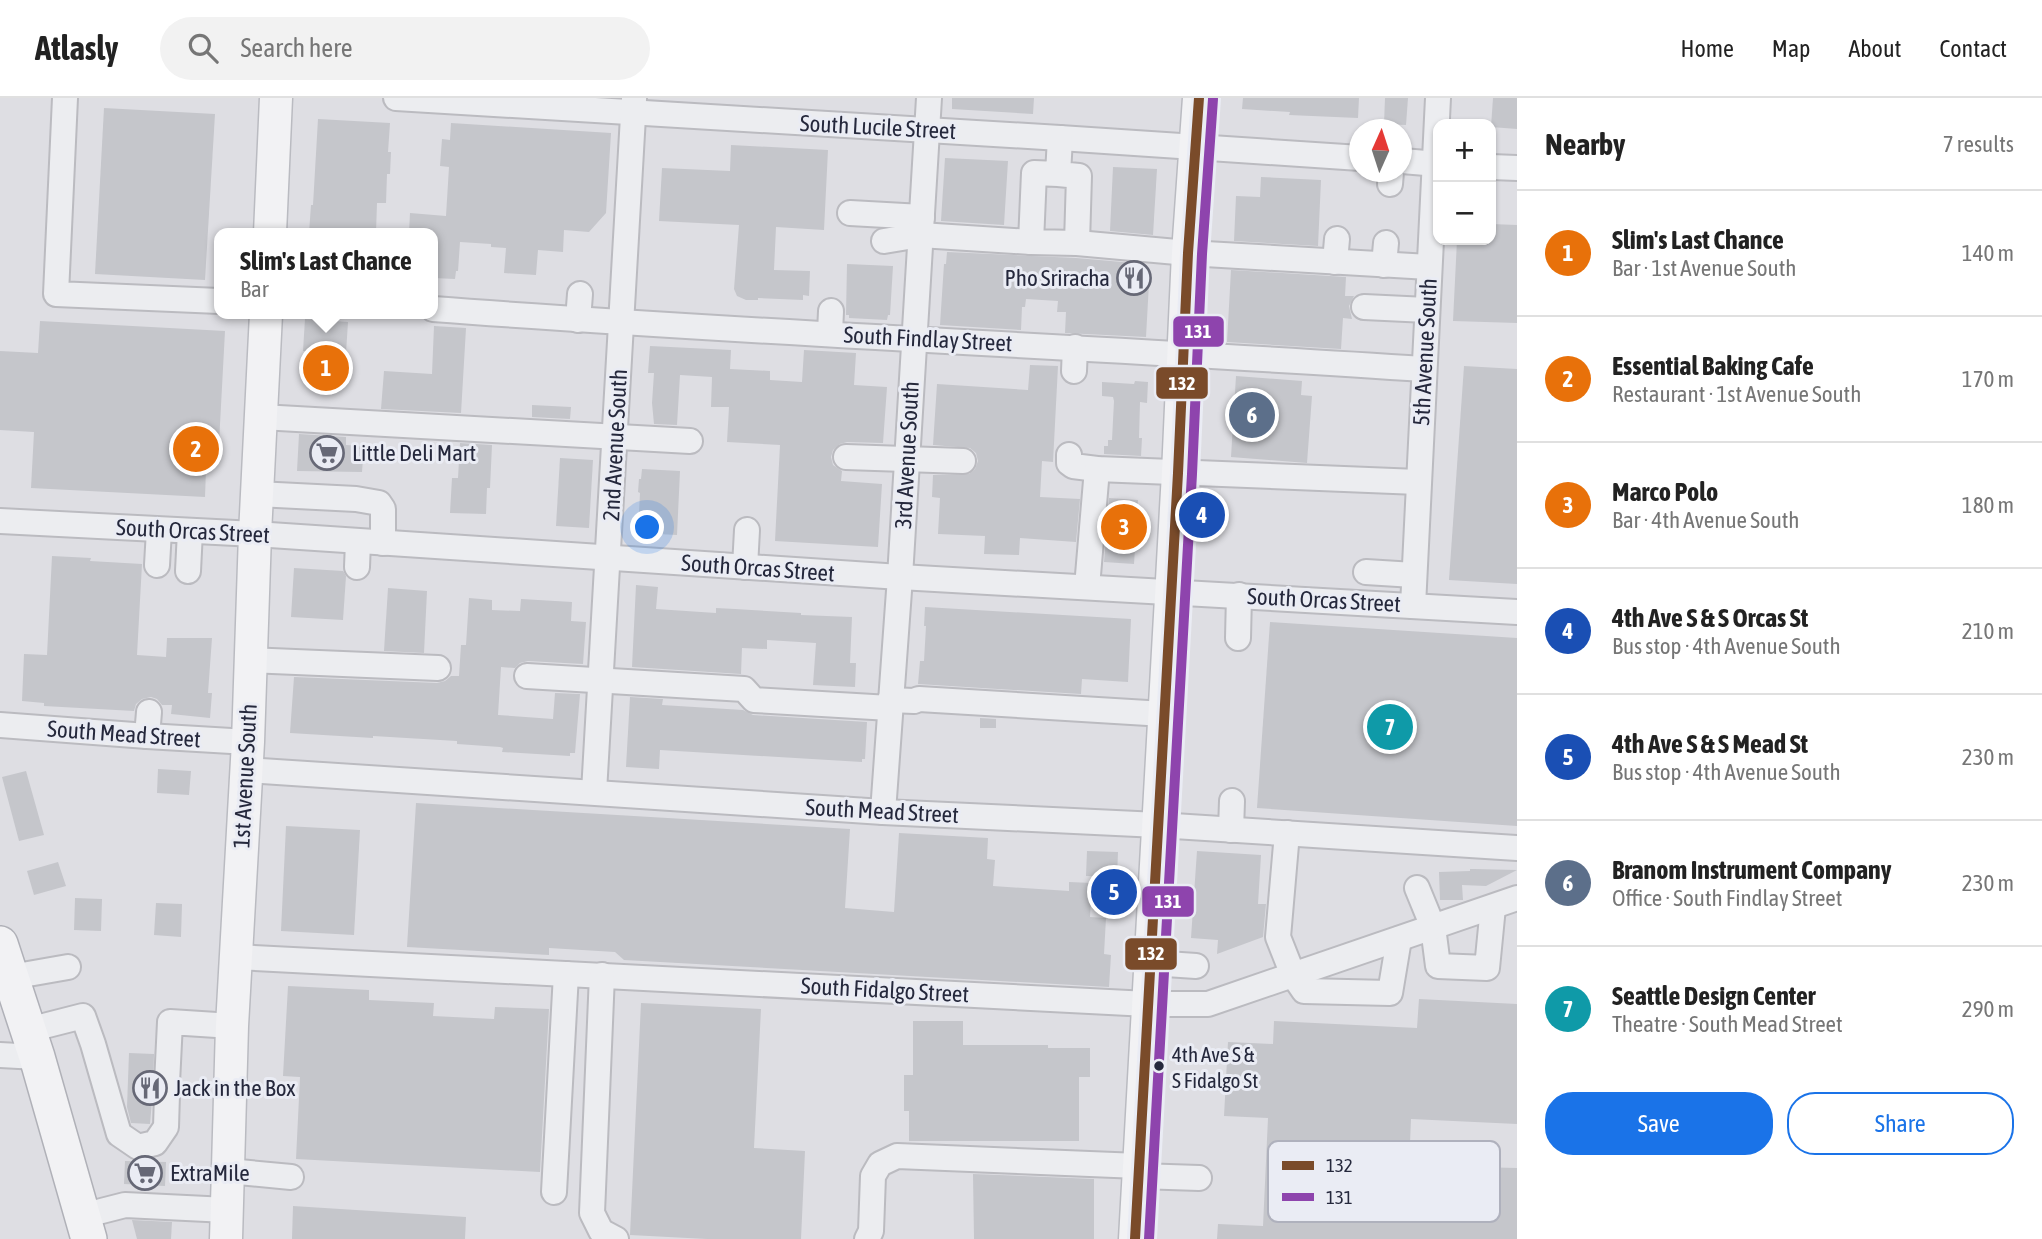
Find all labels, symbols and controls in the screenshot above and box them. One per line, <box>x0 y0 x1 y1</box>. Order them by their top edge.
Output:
search box <box>160 17 650 80</box>
text: Atlasly <box>35 29 118 67</box>
icon: search <box>184 29 222 67</box>
text: Search here <box>240 33 353 63</box>
text: Home <box>1680 35 1734 62</box>
text: Map <box>1772 35 1810 62</box>
text: About <box>1848 35 1901 62</box>
text: Contact <box>1939 35 2007 62</box>
street label: South Lucile Street <box>799 110 957 144</box>
north arrow <box>1349 119 1412 182</box>
map controls <box>1433 119 1496 245</box>
button: + <box>1433 119 1496 182</box>
text: Nearby <box>1545 127 1625 161</box>
text: 7 results <box>1943 131 2014 157</box>
button: − <box>1433 182 1496 245</box>
text: Slim's Last Chance <box>1612 225 1784 255</box>
popup <box>214 228 438 319</box>
text: 1 <box>1563 240 1573 266</box>
text: 140 m <box>1962 240 2014 266</box>
text: Slim's Last Chance <box>240 246 412 276</box>
text: Bar · 1st Avenue South <box>1612 255 1796 281</box>
restaurant icon: Pho Sriracha <box>1115 259 1153 297</box>
place label: Pho Sriracha <box>1004 265 1110 291</box>
text: Bar <box>240 276 268 302</box>
street label: 5th Avenue South <box>1408 277 1442 427</box>
line badge: 131 <box>1172 315 1225 348</box>
text: 131 <box>1185 320 1211 342</box>
street label: South Findlay Street <box>843 322 1013 356</box>
pin: 1 <box>303 342 349 394</box>
text: Essential Baking Cafe <box>1612 351 1814 381</box>
line badge: 132 <box>1155 366 1209 400</box>
text: 2 <box>1563 366 1573 392</box>
text: 170 m <box>1962 366 2014 392</box>
street label: 2nd Avenue South <box>598 368 632 522</box>
text: 132 <box>1169 372 1195 394</box>
street label: 3rd Avenue South <box>890 381 924 529</box>
text: Restaurant · 1st Avenue South <box>1612 381 1861 407</box>
pin: 6 <box>1229 389 1275 441</box>
pin: 2 <box>173 423 219 475</box>
supermarket icon: Little Deli Mart <box>308 434 346 472</box>
place label: Little Deli Mart <box>352 440 476 466</box>
text: Marco Polo <box>1612 477 1718 507</box>
pin: 4 <box>1179 489 1225 541</box>
text: 3 <box>1563 492 1573 518</box>
text: 180 m <box>1962 492 2014 518</box>
pin: 3 <box>1101 501 1147 553</box>
text: Bar · 4th Avenue South <box>1612 507 1800 533</box>
your location <box>630 510 664 544</box>
street label: South Orcas Street <box>116 514 270 548</box>
street label: South Orcas Street <box>680 550 836 586</box>
street label: South Orcas Street <box>1247 583 1401 617</box>
text: 4th Ave S & S Orcas St <box>1612 603 1808 633</box>
text: 4 <box>1563 618 1573 644</box>
text: 210 m <box>1962 618 2014 644</box>
text: Bus stop · 4th Avenue South <box>1612 633 1841 659</box>
pin: 7 <box>1367 701 1413 753</box>
street label: 1st Avenue South <box>228 703 262 849</box>
street label: South Mead Street <box>46 716 202 752</box>
text: 4th Ave S & S Mead St <box>1612 729 1808 759</box>
text: 5 <box>1563 744 1573 770</box>
text: 230 m <box>1962 744 2014 770</box>
text: Bus stop · 4th Avenue South <box>1612 759 1841 785</box>
street label: South Mead Street <box>805 794 959 828</box>
text: Branom Instrument Company <box>1612 855 1891 885</box>
pin: 5 <box>1091 866 1137 918</box>
text: 6 <box>1563 870 1573 896</box>
text: 230 m <box>1962 870 2014 896</box>
line badge: 131 <box>1141 885 1195 918</box>
text: Office · South Findlay Street <box>1612 885 1842 911</box>
text: 131 <box>1155 890 1181 912</box>
line badge: 132 <box>1124 937 1178 971</box>
text: 132 <box>1138 942 1164 964</box>
street label: South Fidalgo Street <box>800 973 970 1007</box>
text: Seattle Design Center <box>1612 981 1815 1011</box>
text: 7 <box>1563 996 1573 1022</box>
text: 290 m <box>1962 996 2014 1022</box>
text: Theatre · South Mead Street <box>1612 1011 1843 1037</box>
place label: 4th Ave S & S Fidalgo St <box>1172 1042 1258 1092</box>
marker: 4th Ave S & S Fidalgo St <box>1152 1059 1166 1073</box>
restaurant icon: Jack in the Box <box>131 1069 169 1107</box>
place label: Jack in the Box <box>174 1075 296 1101</box>
button: Save <box>1545 1092 1773 1155</box>
button: Share <box>1787 1092 2014 1155</box>
legend <box>1268 1141 1500 1222</box>
supermarket icon: ExtraMile <box>126 1154 164 1192</box>
text: 132 <box>1326 1154 1353 1176</box>
place label: ExtraMile <box>170 1160 250 1186</box>
text: 131 <box>1326 1186 1353 1208</box>

